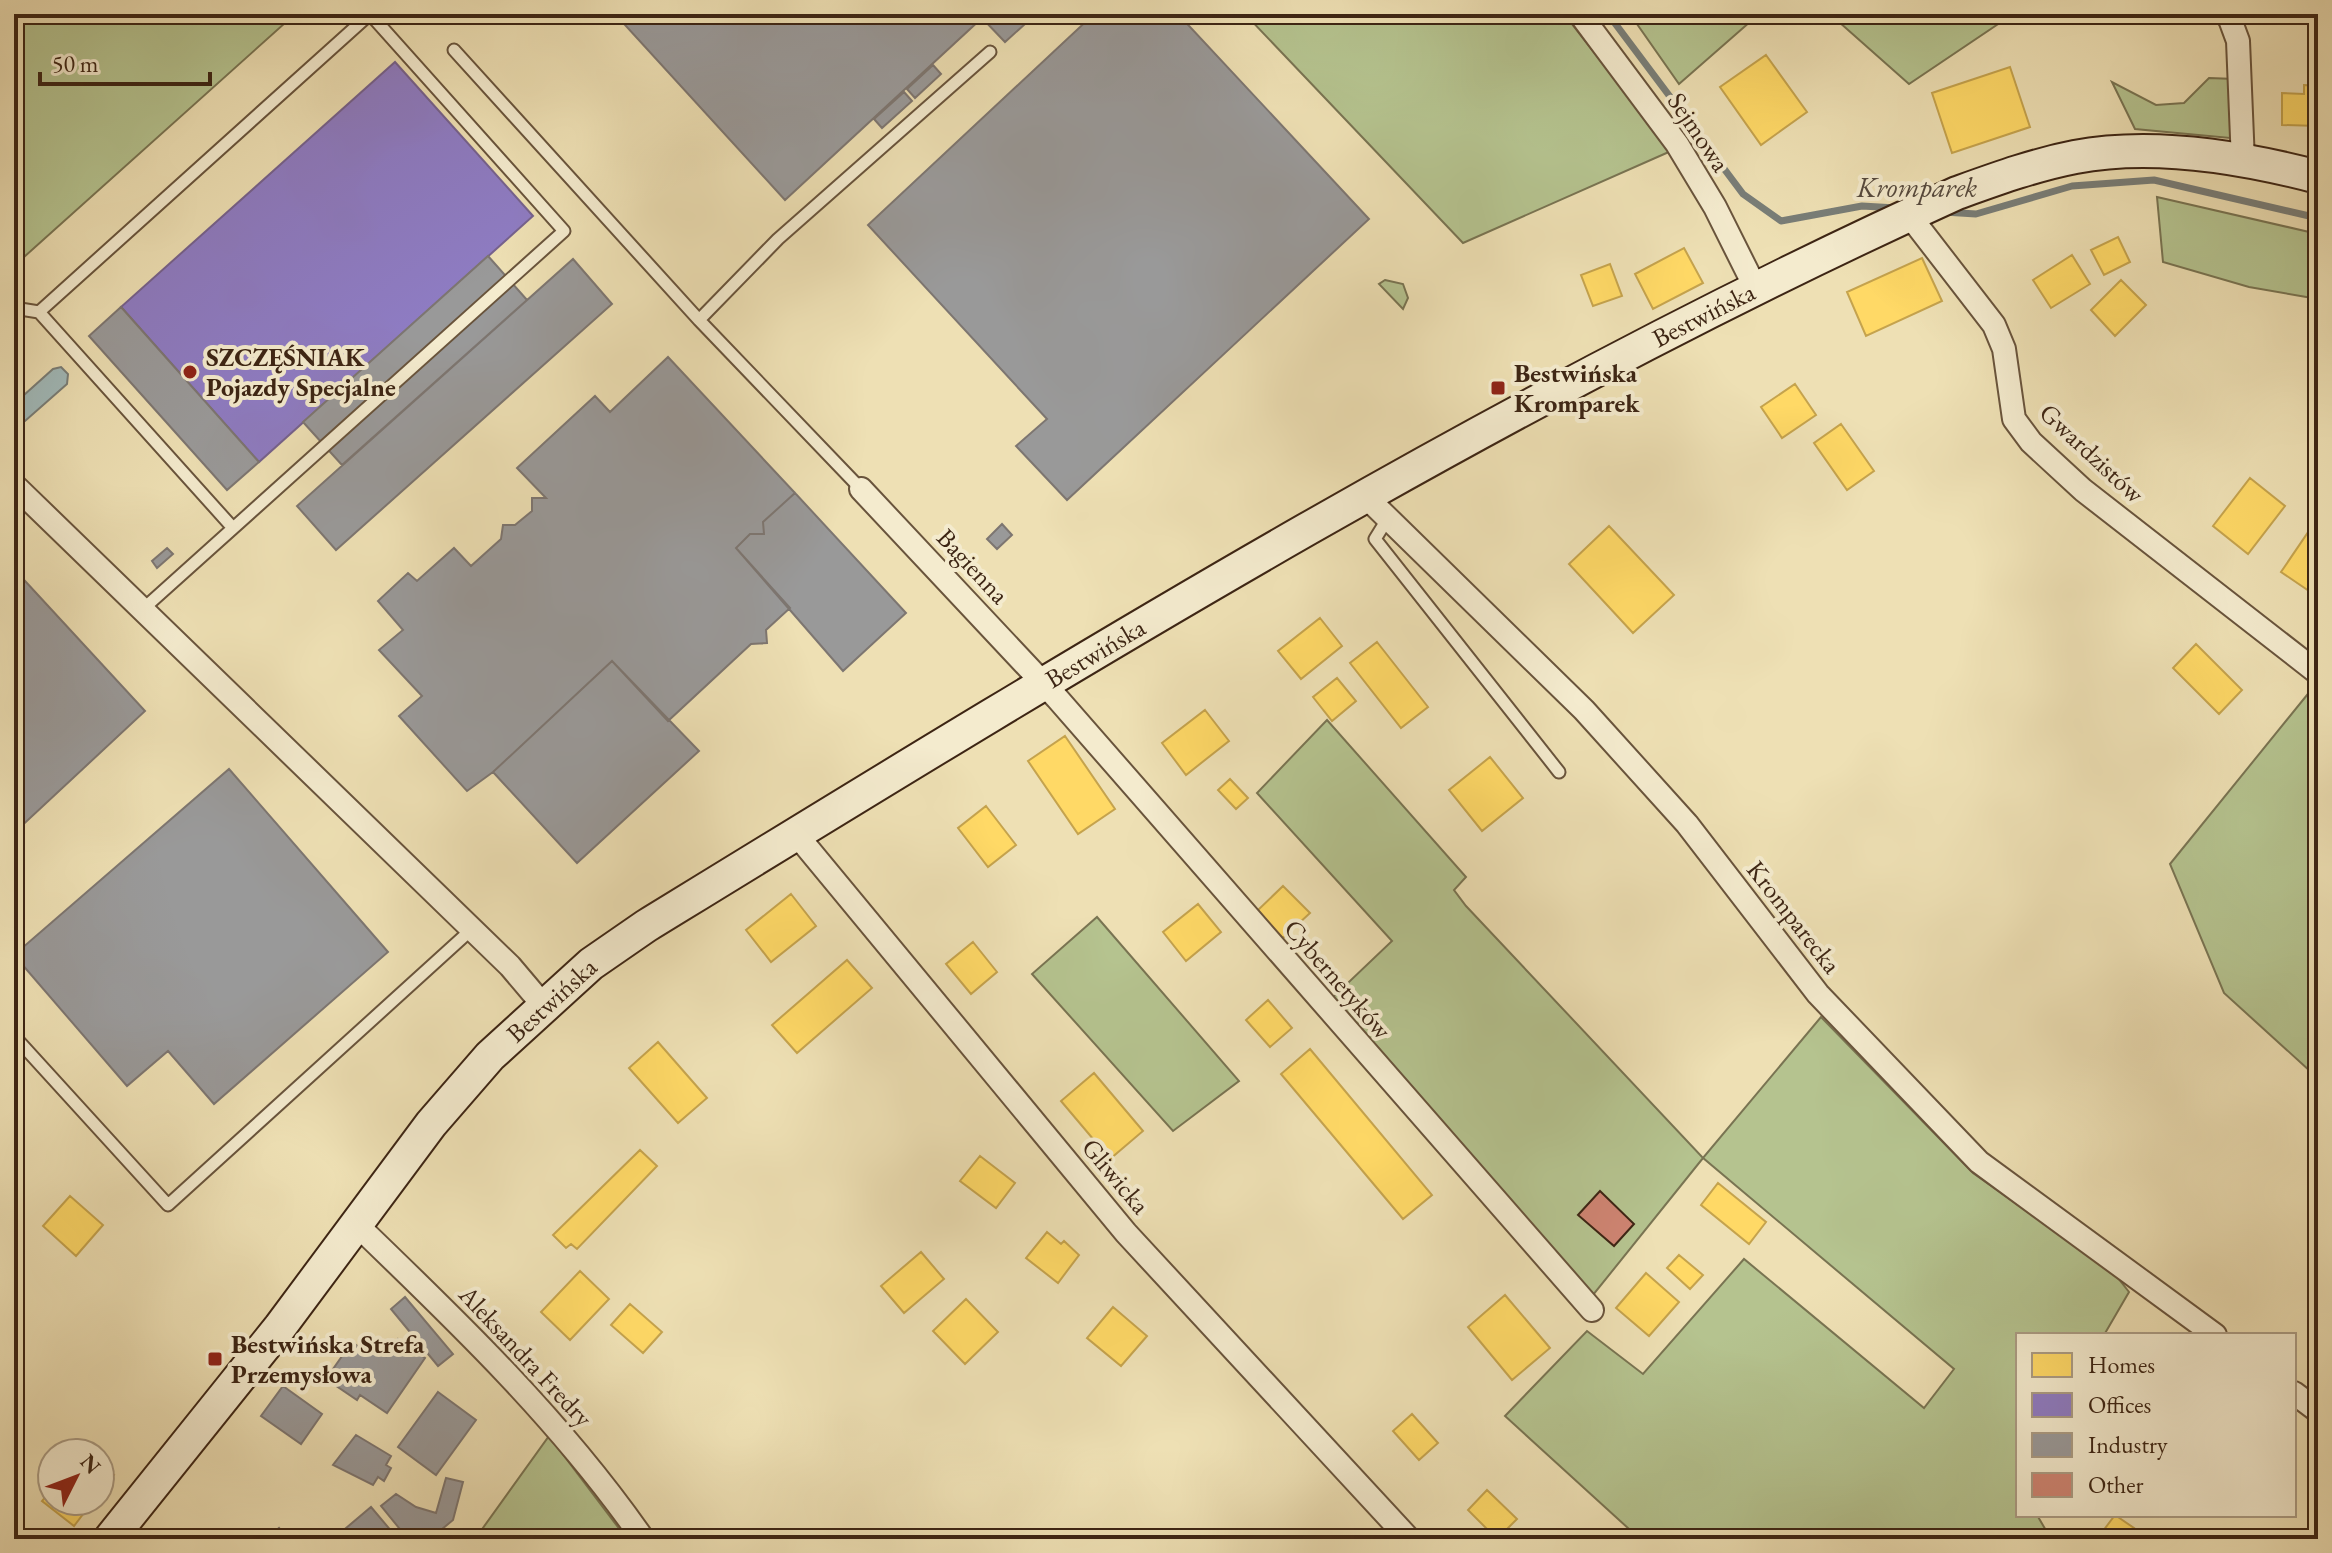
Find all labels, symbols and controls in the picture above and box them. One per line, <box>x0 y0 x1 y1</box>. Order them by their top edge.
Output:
scale bar <box>40 36 210 86</box>
text: 50 m <box>52 48 99 79</box>
street label: Sejmowa <box>1660 86 1738 179</box>
water label: Kromparek <box>1856 169 1978 205</box>
street label: Bestwińska <box>1646 274 1761 355</box>
place label: SZCZĘŚNIAK Pojazdy Specjalne <box>206 340 396 404</box>
place label: Bestwińska Kromparek <box>1514 356 1640 420</box>
marker: SZCZĘŚNIAK Pojazdy Specjalne <box>181 363 199 381</box>
marker: Bestwińska Kromparek <box>1489 379 1507 397</box>
street label: Gwardzistów <box>2032 396 2152 510</box>
street label: Bagienna <box>929 521 1017 611</box>
street label: Bestwińska <box>1039 610 1152 696</box>
street label: Kromparecka <box>1739 854 1849 981</box>
street label: Cybernetyków <box>1277 912 1399 1046</box>
street label: Bestwińska <box>499 950 604 1050</box>
street label: Gliwicka <box>1074 1131 1158 1221</box>
street label: Aleksandra Fredry <box>451 1277 601 1434</box>
place label: Bestwińska Strefa Przemysłowa <box>231 1327 425 1391</box>
legend <box>2016 1333 2296 1517</box>
text: Homes <box>2088 1349 2155 1380</box>
marker: Bestwińska Strefa Przemysłowa <box>206 1350 224 1368</box>
text: Offices <box>2088 1389 2151 1420</box>
text: Industry <box>2088 1429 2168 1460</box>
north arrow <box>36 1437 116 1517</box>
text: N <box>74 1448 107 1480</box>
text: Other <box>2088 1469 2144 1500</box>

